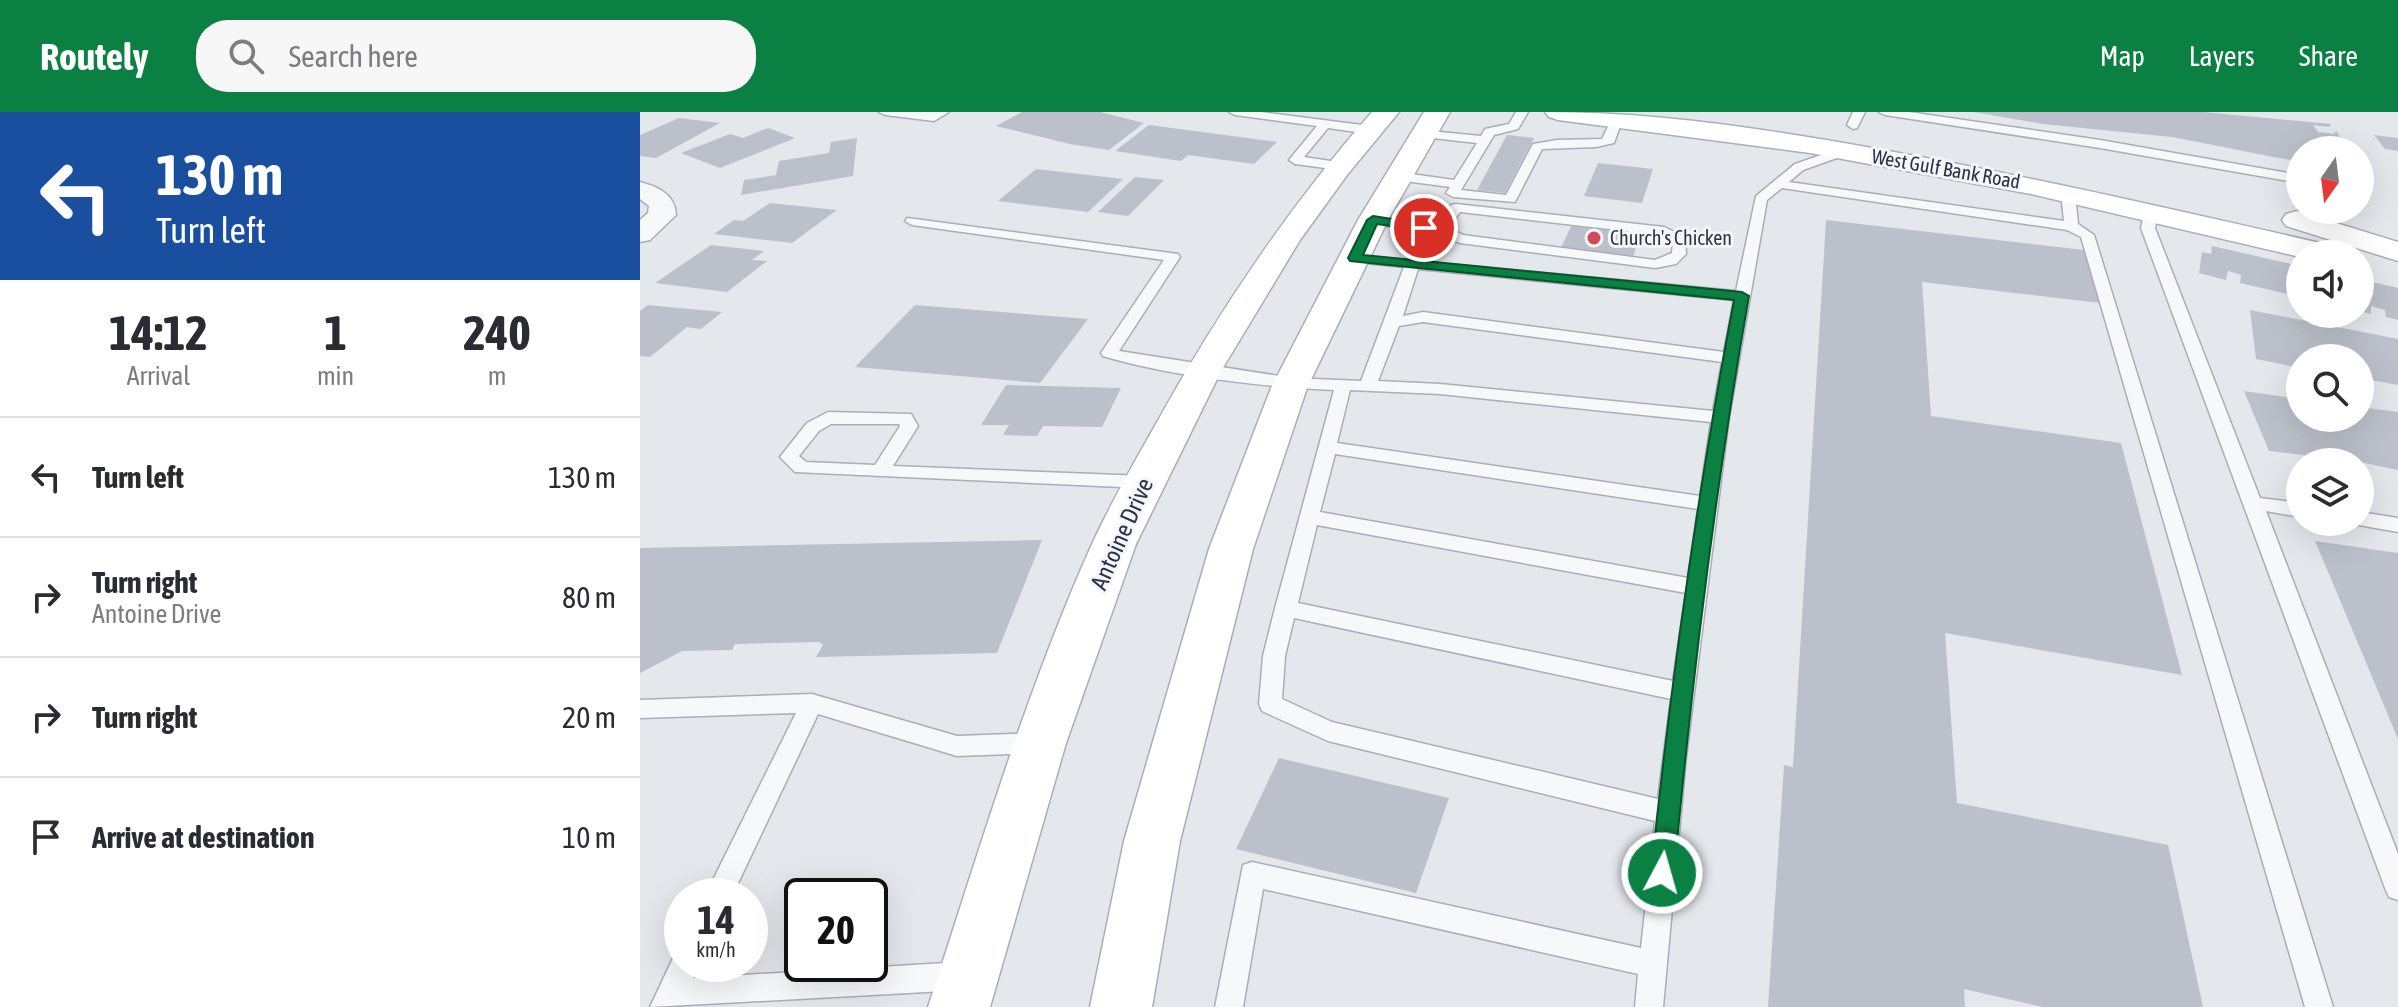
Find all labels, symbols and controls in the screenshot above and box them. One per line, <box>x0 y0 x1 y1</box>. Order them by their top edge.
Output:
search box <box>196 20 756 92</box>
icon: search <box>224 34 268 78</box>
text: Routely <box>40 35 148 78</box>
text: Search here <box>288 39 418 73</box>
text: Map <box>2100 40 2145 72</box>
text: Layers <box>2189 40 2255 72</box>
text: Share <box>2299 40 2358 72</box>
north arrow <box>2286 136 2374 224</box>
map controls <box>2286 136 2374 536</box>
text: 130 m <box>156 143 283 207</box>
icon: left <box>24 144 128 248</box>
street label: West Gulf Bank Road <box>1870 144 2022 193</box>
pin <box>1390 194 1458 262</box>
icon: arrive <box>1402 206 1446 250</box>
text: Turn left <box>156 209 266 251</box>
place label: Church's Chicken <box>1610 226 1732 249</box>
marker: Church's Chicken <box>1585 229 1603 247</box>
button: sound <box>2286 240 2374 328</box>
text: 14:12 <box>109 305 208 360</box>
text: 1 <box>324 305 347 360</box>
text: 240 <box>463 305 531 360</box>
button: search <box>2286 344 2374 432</box>
text: Arrival <box>127 361 190 391</box>
text: min <box>317 361 354 391</box>
text: m <box>488 361 506 391</box>
button: layers <box>2286 448 2374 536</box>
icon: left <box>24 455 68 499</box>
text: Turn left <box>92 460 184 494</box>
text: 130 m <box>548 460 616 494</box>
street label: Antoine Drive <box>1085 474 1158 594</box>
text: Turn right <box>92 565 198 599</box>
icon: right <box>24 575 68 619</box>
text: 80 m <box>562 580 616 614</box>
text: Antoine Drive <box>92 599 221 629</box>
icon: right <box>24 695 68 739</box>
text: Turn right <box>92 700 198 734</box>
text: 20 m <box>562 700 616 734</box>
icon: arrive <box>24 815 68 859</box>
text: Arrive at destination <box>92 820 314 854</box>
text: 10 m <box>562 820 616 854</box>
position arrow <box>1620 831 1704 915</box>
speed limit sign: 20 <box>784 878 888 982</box>
text: 14 <box>697 897 735 942</box>
text: km/h <box>696 938 736 961</box>

